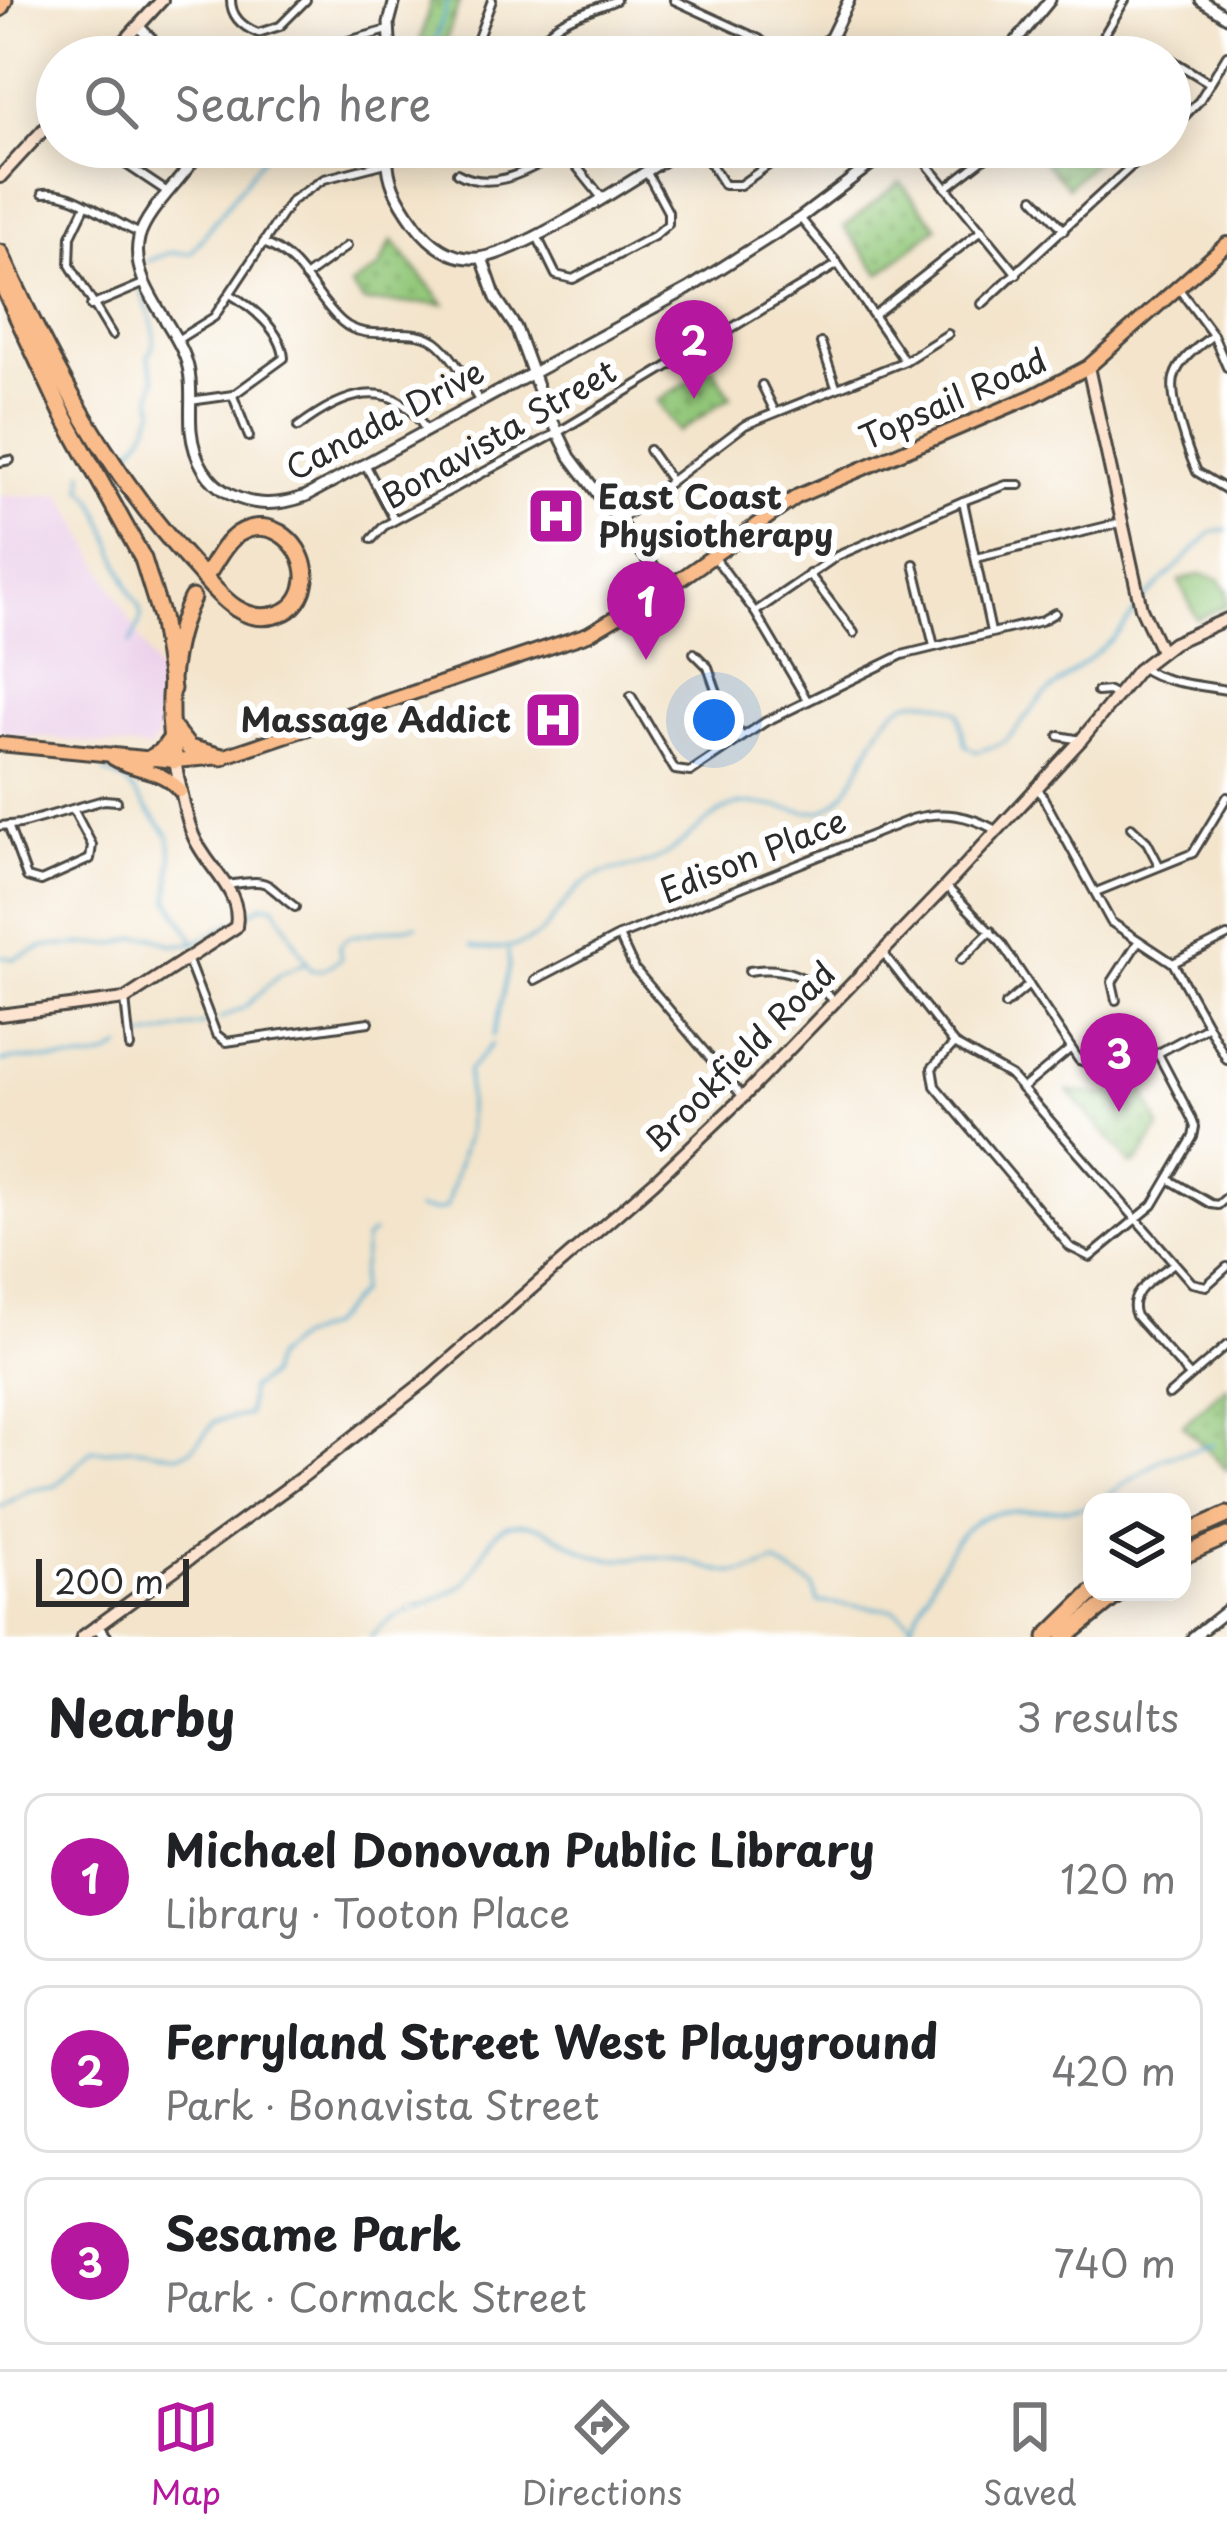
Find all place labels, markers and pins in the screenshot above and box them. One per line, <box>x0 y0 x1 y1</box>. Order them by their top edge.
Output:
pin: 2 <box>655 300 733 399</box>
place label: East Coast Physiotherapy <box>598 470 833 558</box>
hospital icon: East Coast Physiotherapy <box>525 485 587 547</box>
pin: 1 <box>607 561 685 660</box>
hospital icon: Massage Addict <box>522 689 584 751</box>
place label: Massage Addict <box>241 693 511 743</box>
pin: 3 <box>1080 1013 1158 1112</box>

